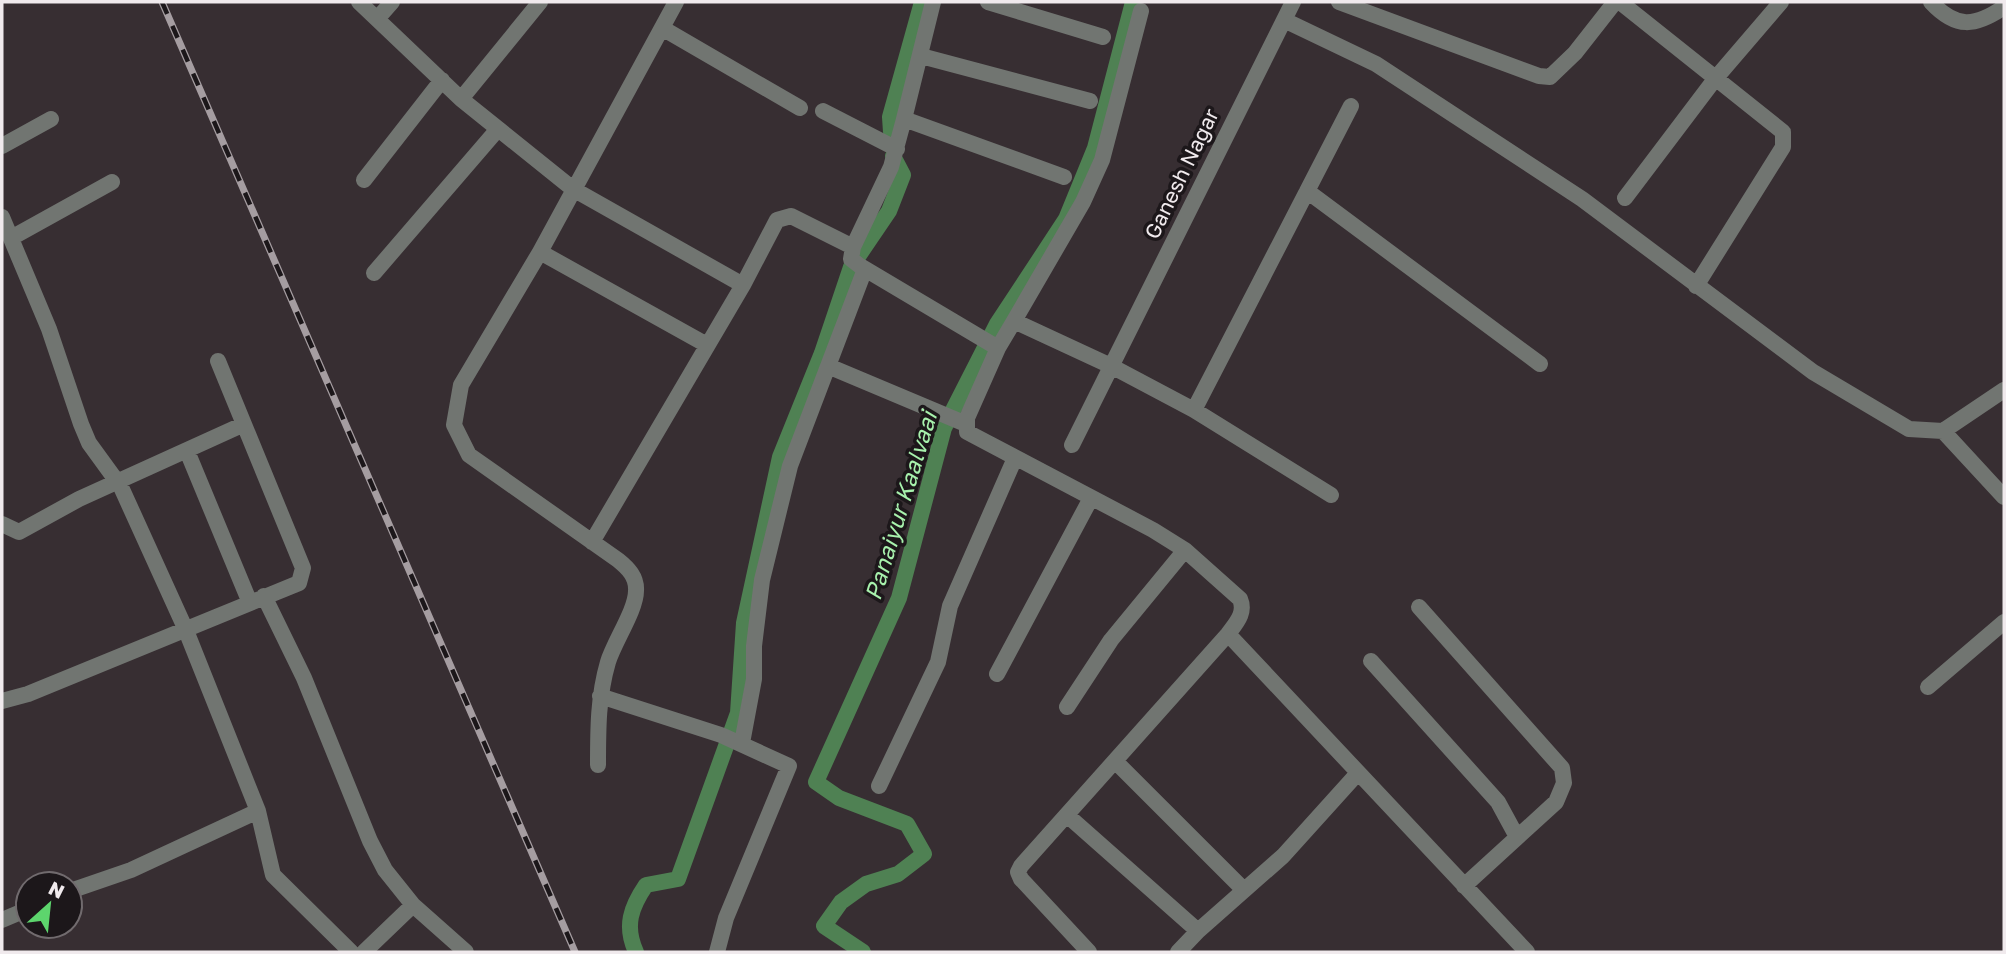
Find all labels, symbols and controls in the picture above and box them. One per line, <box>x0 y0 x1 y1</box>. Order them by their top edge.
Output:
street label: Ganesh Nagar <box>1138 104 1224 243</box>
water label: Panaiyur Kaalvaai <box>858 405 943 603</box>
north arrow <box>14 870 84 940</box>
text: N <box>45 876 69 903</box>

